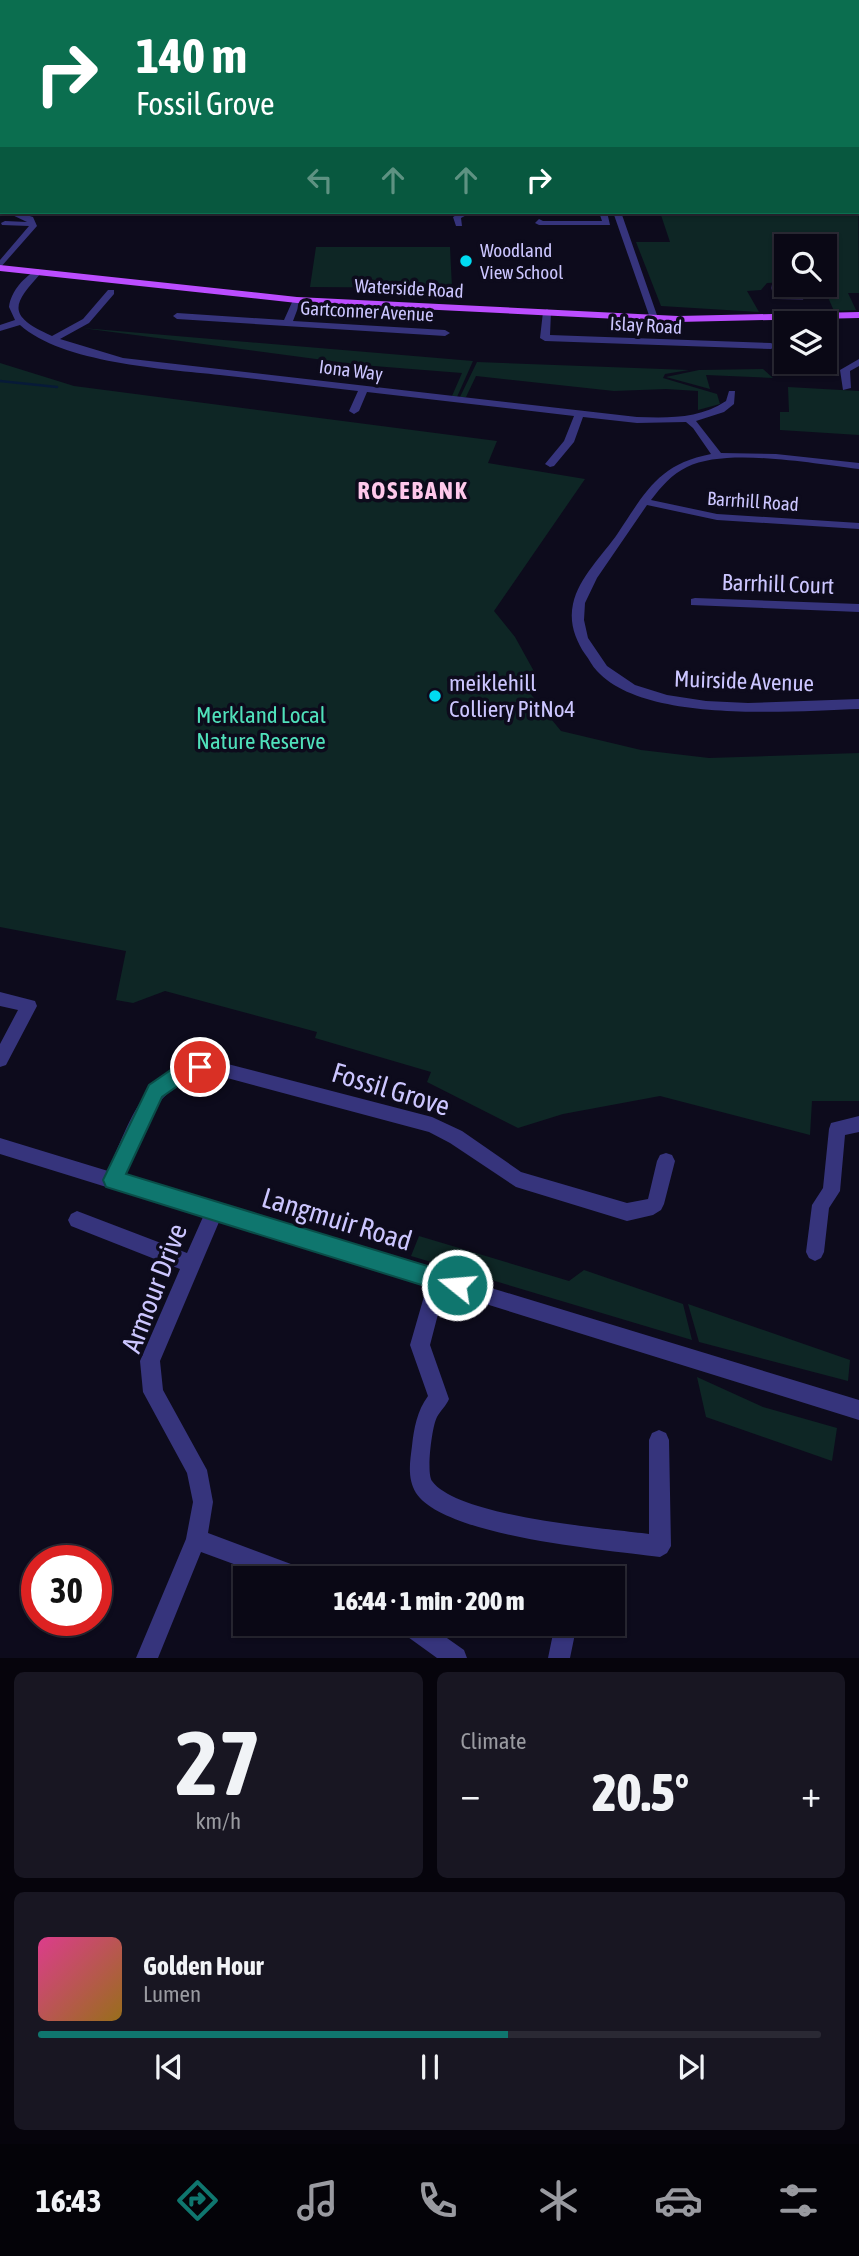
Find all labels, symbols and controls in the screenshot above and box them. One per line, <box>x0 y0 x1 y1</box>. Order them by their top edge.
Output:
text: 140 m <box>136 27 247 83</box>
icon: right <box>21 28 112 119</box>
text: Fossil Grove <box>136 85 275 122</box>
icon: left <box>301 161 339 199</box>
icon: ahead <box>374 161 412 199</box>
icon: ahead <box>447 161 485 199</box>
icon: right <box>520 161 558 199</box>
map controls <box>774 234 837 374</box>
button: search <box>774 234 837 297</box>
place label: Woodland View School <box>480 239 563 283</box>
marker: Woodland View School <box>458 253 474 269</box>
street label: Waterside Road <box>354 274 464 302</box>
street label: Gartconner Avenue <box>300 297 434 325</box>
button: layers <box>774 311 837 374</box>
street label: Islay Road <box>609 312 683 338</box>
street label: Iona Way <box>318 355 384 385</box>
district label: ROSEBANK <box>357 477 469 504</box>
street label: Barrhill Road <box>707 487 799 515</box>
street label: Barrhill Court <box>721 569 835 599</box>
street label: Muirside Avenue <box>674 666 814 696</box>
place label: meiklehill Colliery PitNo4 <box>449 670 575 722</box>
marker: meiklehill Colliery PitNo4 <box>427 688 443 704</box>
park label: Merkland Local Nature Reserve <box>196 702 326 754</box>
pin <box>170 1037 230 1097</box>
icon: arrive <box>181 1048 219 1086</box>
street label: Fossil Grove <box>328 1056 454 1122</box>
street label: Langmuir Road <box>258 1181 416 1257</box>
street label: Armour Drive <box>115 1219 193 1357</box>
position arrow <box>420 1248 494 1322</box>
speed limit sign: 30 <box>21 1545 112 1636</box>
text: 16:44 · 1 min · 200 m <box>334 1586 524 1616</box>
text: 27 <box>175 1710 261 1814</box>
text: Climate <box>461 1728 526 1754</box>
text: 20.5° <box>592 1762 689 1822</box>
text: − <box>461 1772 480 1815</box>
text: + <box>801 1772 821 1815</box>
text: km/h <box>195 1808 241 1834</box>
text: Golden Hour <box>143 1951 263 1981</box>
text: Lumen <box>143 1981 201 2007</box>
icon: previous <box>150 2048 188 2086</box>
icon: pause <box>411 2048 449 2086</box>
icon: next <box>672 2048 710 2086</box>
icon: directions <box>173 2176 222 2225</box>
icon: music <box>293 2176 342 2225</box>
icon: phone <box>413 2176 462 2225</box>
icon: climate <box>534 2176 583 2225</box>
icon: car <box>654 2176 703 2225</box>
icon: filters <box>774 2176 823 2225</box>
text: 16:43 <box>36 2182 102 2219</box>

